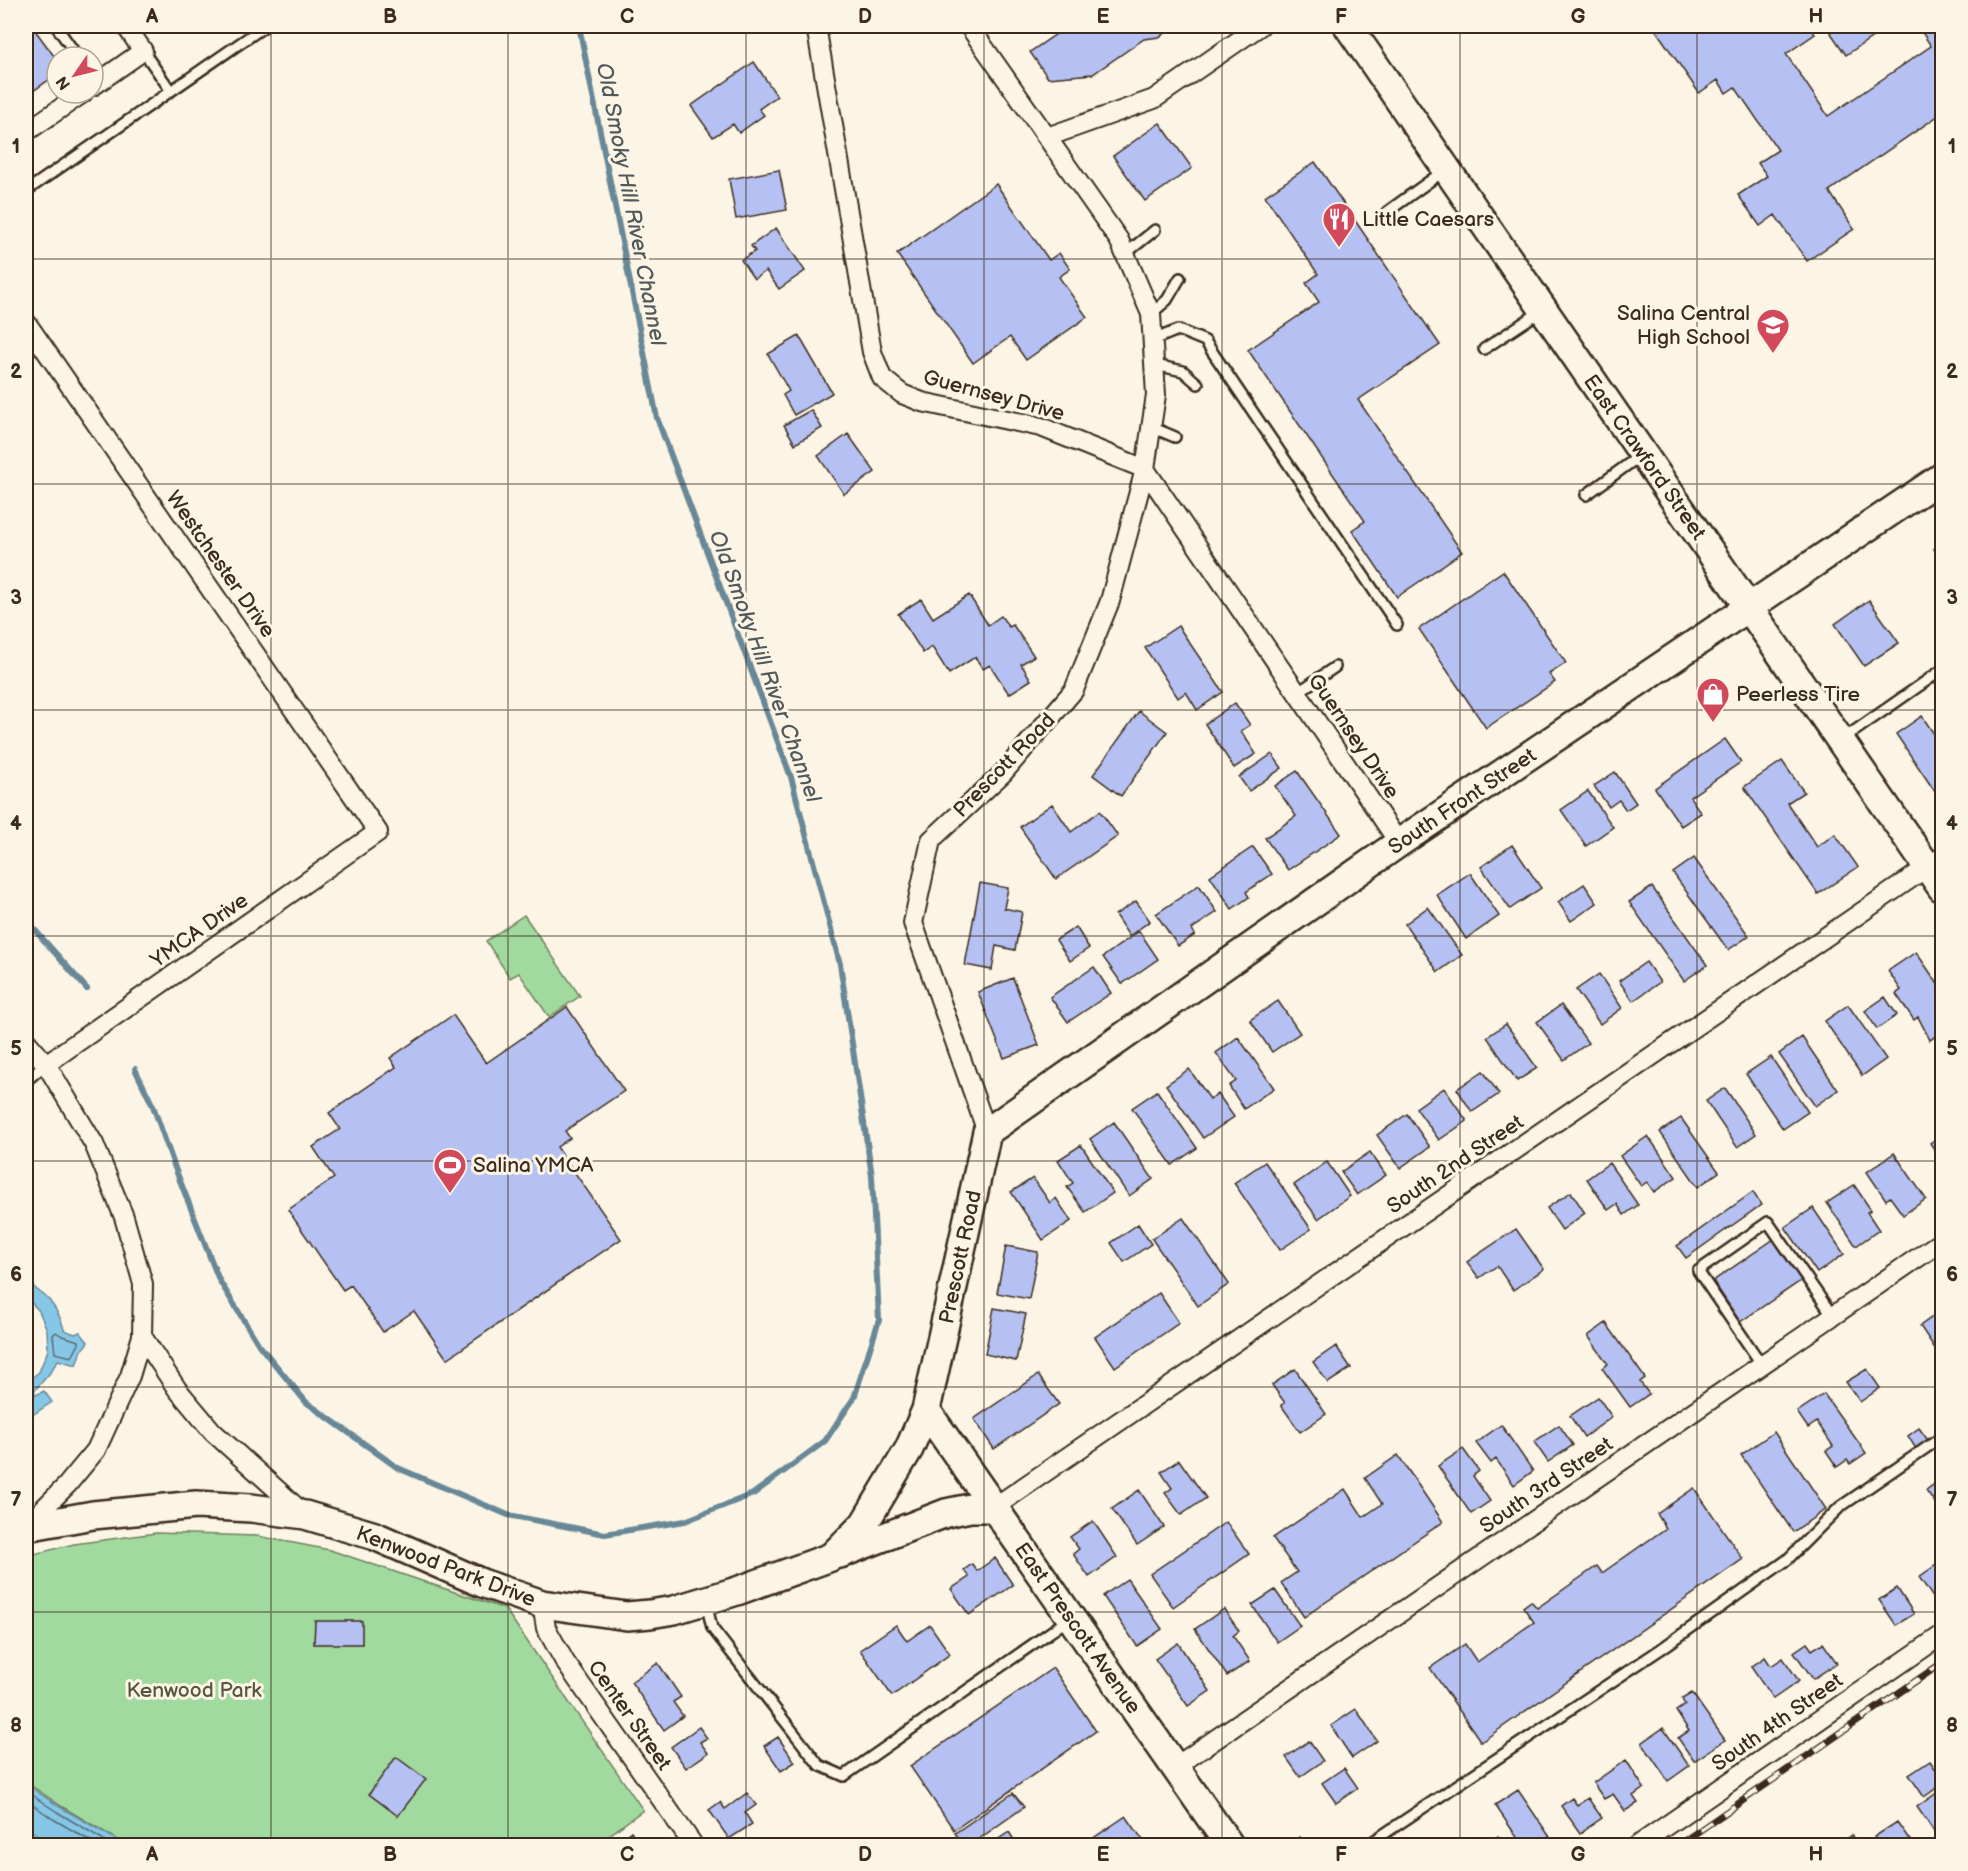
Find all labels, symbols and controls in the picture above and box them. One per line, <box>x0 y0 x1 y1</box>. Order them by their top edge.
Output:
text: A <box>145 5 159 29</box>
text: B <box>383 5 397 29</box>
text: C <box>620 5 634 29</box>
text: D <box>858 5 872 29</box>
text: E <box>1097 5 1110 29</box>
text: F <box>1335 5 1347 29</box>
text: G <box>1571 5 1586 29</box>
text: H <box>1809 5 1823 29</box>
north arrow <box>45 45 105 105</box>
water label: Old Smoky Hill River Channel <box>590 61 671 349</box>
text: N <box>53 72 75 93</box>
text: 1 <box>12 135 20 159</box>
text: 1 <box>1948 135 1956 159</box>
restaurant icon: Little Caesars <box>1321 201 1357 248</box>
place label: Little Caesars <box>1362 207 1494 232</box>
place label: Salina Central High School <box>1617 301 1750 350</box>
school or university icon: Salina Central High School <box>1755 307 1791 354</box>
text: 2 <box>10 360 22 384</box>
text: 2 <box>1946 360 1958 384</box>
street label: Guernsey Drive <box>921 365 1067 426</box>
street label: East Crawford Street <box>1578 370 1711 545</box>
street label: Westchester Drive <box>161 486 280 642</box>
water label: Old Smoky Hill River Channel <box>703 527 827 807</box>
text: 3 <box>10 586 22 610</box>
text: 3 <box>1946 586 1958 610</box>
street label: Guernsey Drive <box>1303 669 1405 803</box>
shop icon: Peerless Tire <box>1695 676 1731 723</box>
place label: Peerless Tire <box>1736 682 1860 707</box>
street label: Prescott Road <box>948 708 1060 823</box>
street label: South Front Street <box>1384 742 1541 860</box>
text: 4 <box>10 812 22 836</box>
text: 4 <box>1946 812 1958 836</box>
street label: YMCA Drive <box>145 888 253 974</box>
text: 5 <box>10 1037 22 1061</box>
text: 5 <box>1946 1037 1958 1061</box>
street label: South 2nd Street <box>1382 1109 1529 1219</box>
sports icon: Salina YMCA <box>432 1147 468 1194</box>
place label: Salina YMCA <box>473 1153 594 1178</box>
street label: Prescott Road <box>934 1188 987 1326</box>
text: 6 <box>10 1263 22 1287</box>
text: 6 <box>1946 1263 1958 1287</box>
street label: South 3rd Street <box>1475 1431 1618 1539</box>
text: 7 <box>10 1488 22 1512</box>
text: 7 <box>1946 1488 1958 1512</box>
street label: Kenwood Park Drive <box>353 1521 539 1612</box>
street label: East Prescott Avenue <box>1009 1538 1146 1719</box>
street label: Center Street <box>583 1656 677 1775</box>
street label: South 4th Street <box>1707 1668 1848 1777</box>
park label: Kenwood Park <box>126 1678 262 1703</box>
text: 8 <box>10 1714 22 1738</box>
text: 8 <box>1946 1714 1958 1738</box>
text: A <box>145 1843 159 1867</box>
text: B <box>383 1843 397 1867</box>
text: C <box>620 1843 634 1867</box>
text: D <box>858 1843 872 1867</box>
text: E <box>1097 1843 1110 1867</box>
text: F <box>1335 1843 1347 1867</box>
text: G <box>1571 1843 1586 1867</box>
text: H <box>1809 1843 1823 1867</box>

